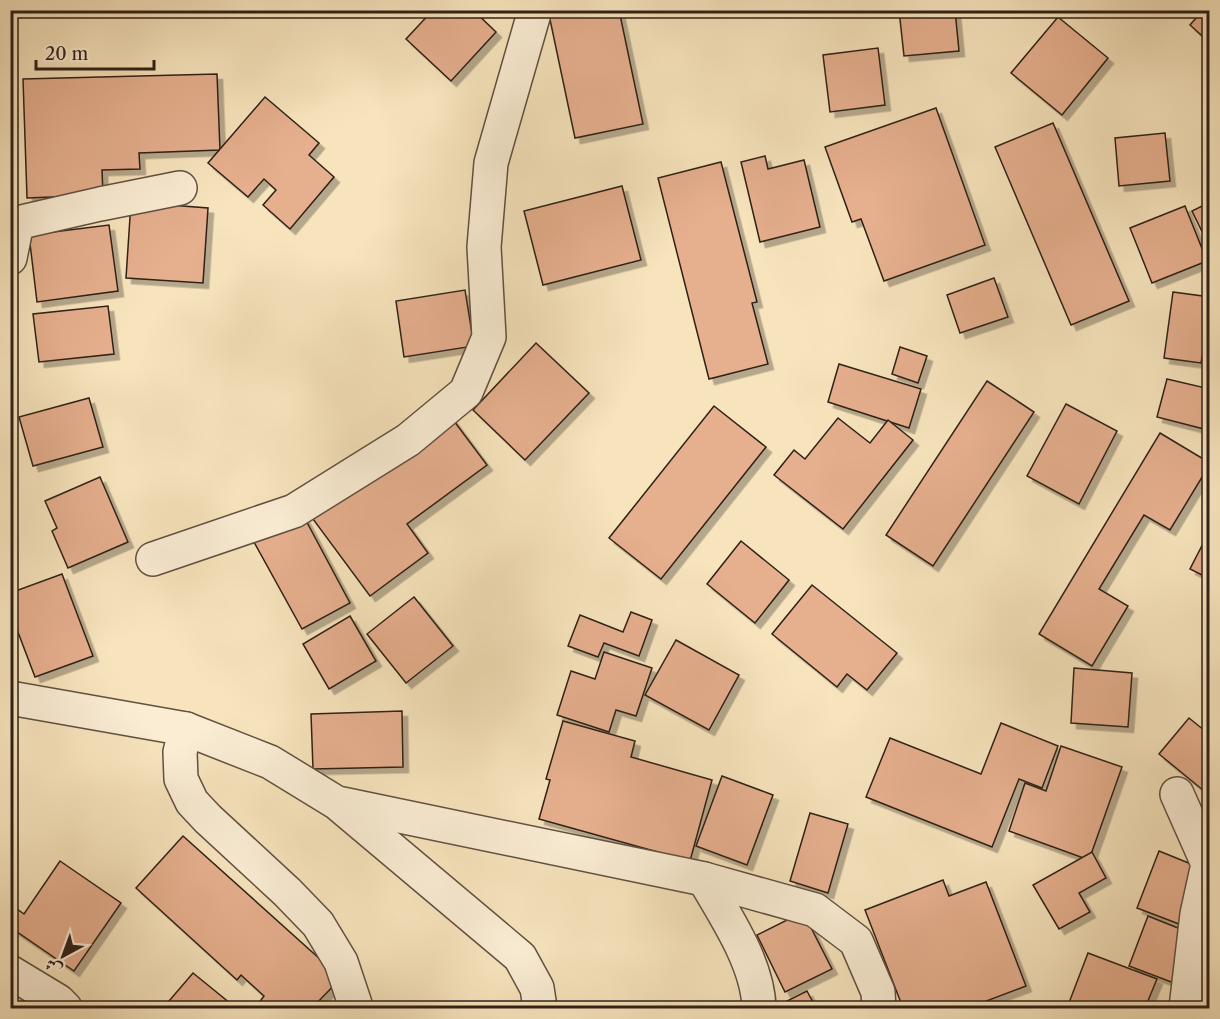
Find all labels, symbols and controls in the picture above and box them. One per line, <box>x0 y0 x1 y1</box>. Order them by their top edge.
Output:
scale bar <box>36 33 154 71</box>
text: 20 m <box>45 43 89 65</box>
north arrow <box>33 926 93 986</box>
text: ش <box>41 955 66 980</box>

